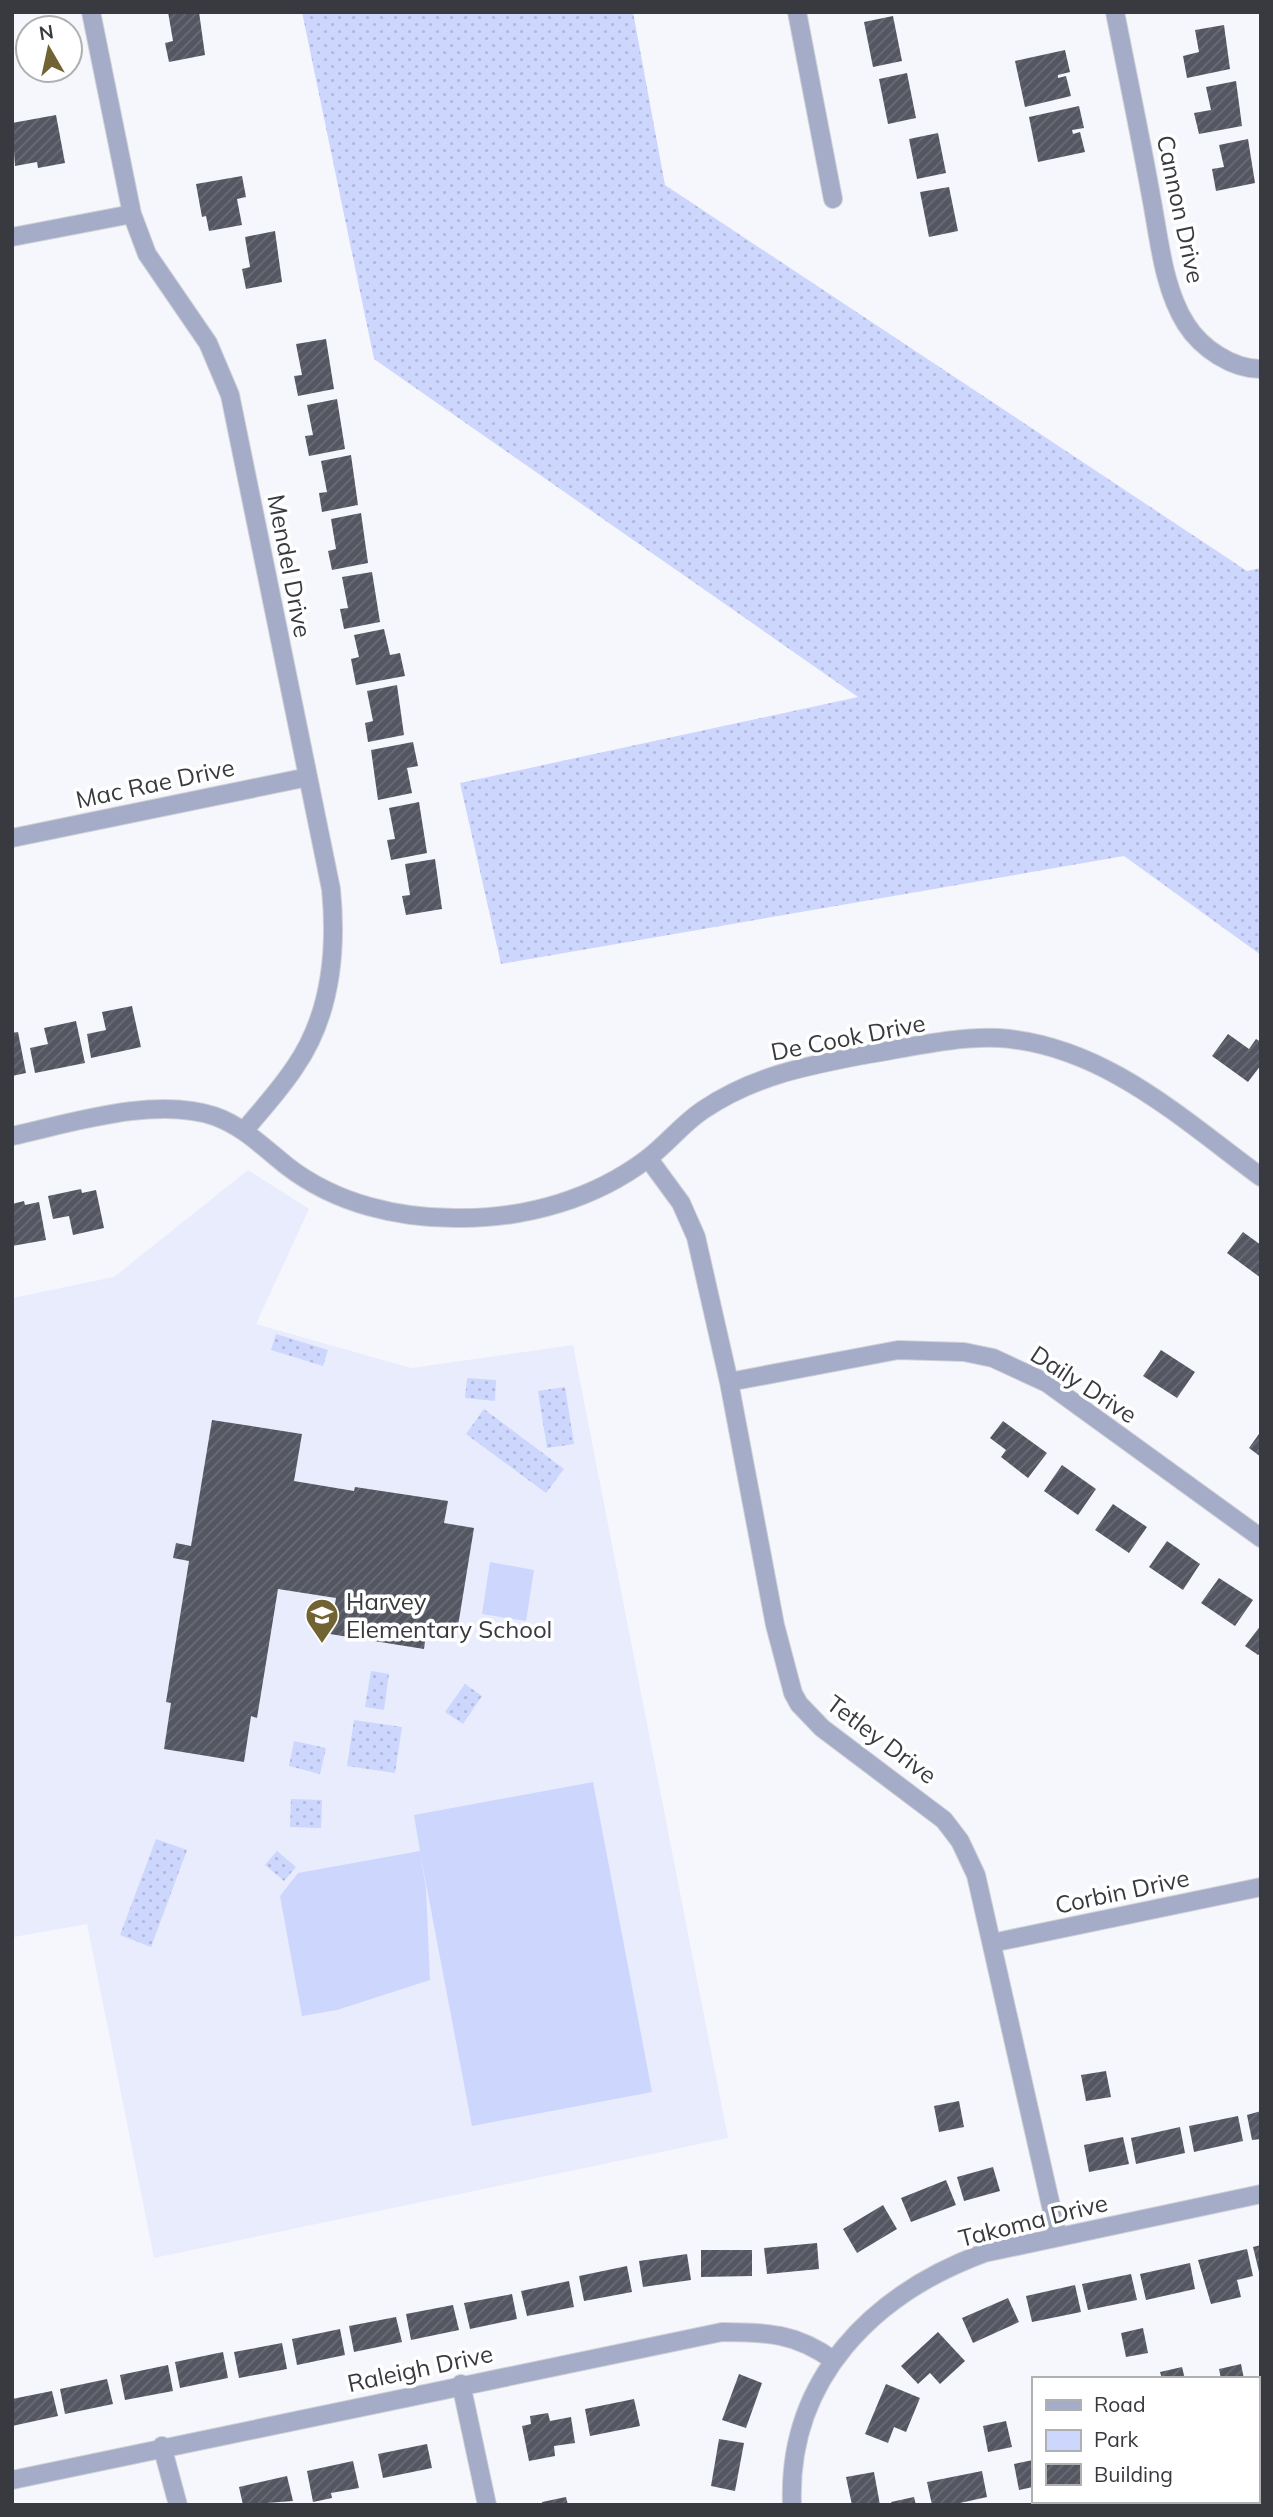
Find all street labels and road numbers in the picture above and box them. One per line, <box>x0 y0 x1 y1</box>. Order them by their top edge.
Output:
street label: Cannon Drive <box>1151 132 1211 286</box>
street label: Mendel Drive <box>261 492 319 640</box>
street label: Mac Rae Drive <box>73 752 237 814</box>
street label: De Cook Drive <box>768 1007 928 1067</box>
street label: Daily Drive <box>1025 1339 1143 1429</box>
street label: Tetley Drive <box>821 1688 943 1790</box>
street label: Corbin Drive <box>1052 1862 1192 1920</box>
street label: Takoma Drive <box>955 2187 1111 2253</box>
street label: Raleigh Drive <box>344 2338 496 2398</box>

